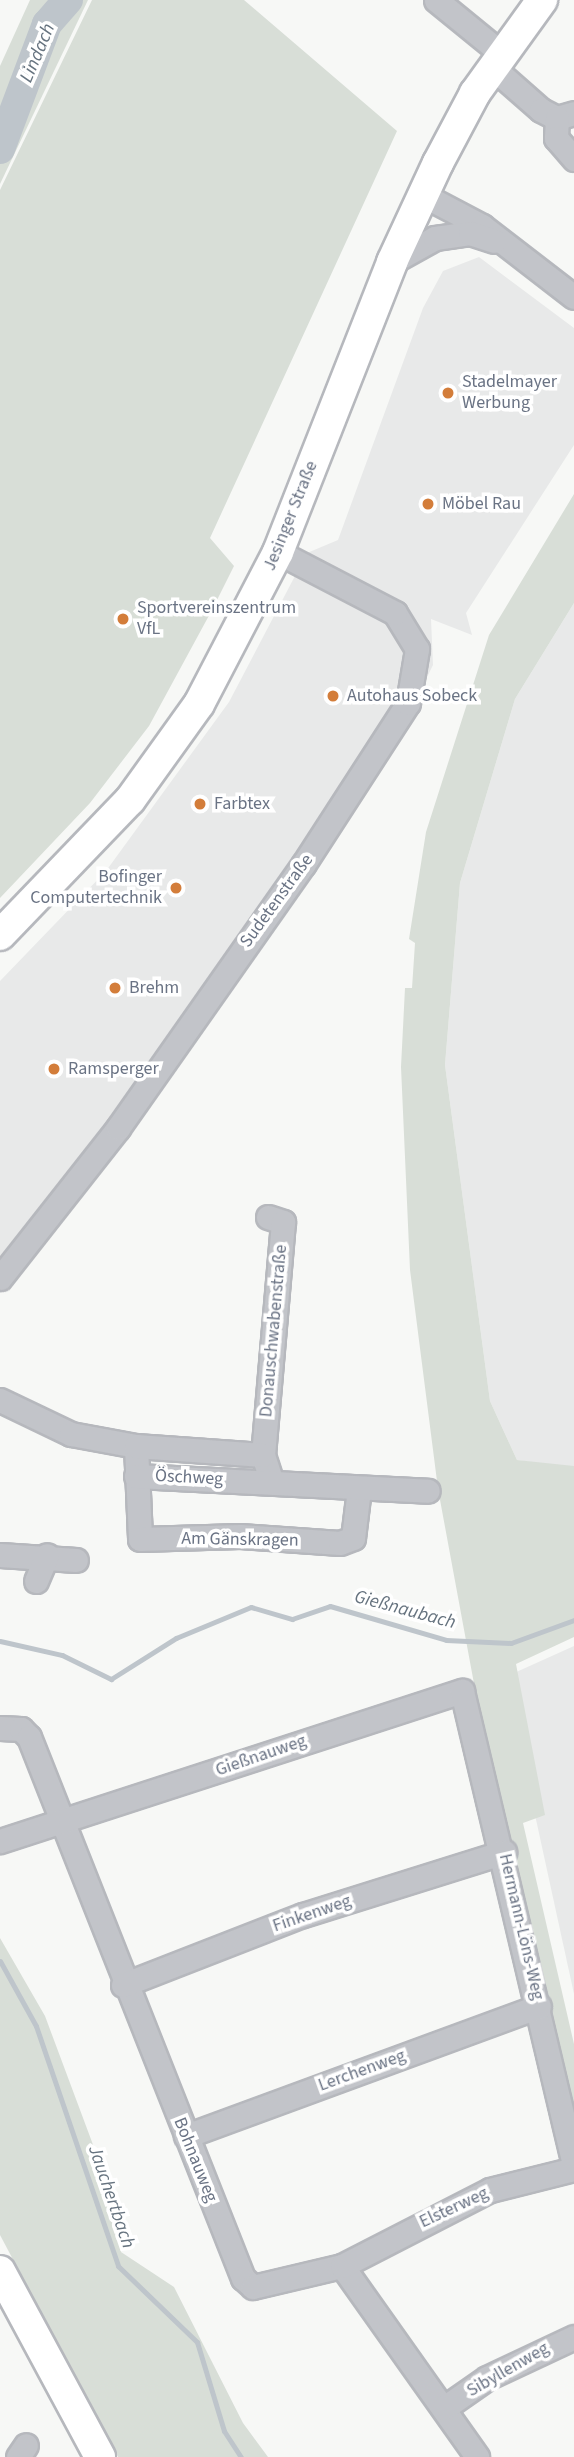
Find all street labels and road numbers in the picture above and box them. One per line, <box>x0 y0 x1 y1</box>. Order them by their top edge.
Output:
street label: Jesinger Straße <box>259 458 323 574</box>
street label: Sudetenstraße <box>236 850 318 952</box>
street label: Donauschwabenstraße <box>256 1244 292 1418</box>
street label: Öschweg <box>154 1465 224 1491</box>
street label: Am Gänskragen <box>181 1528 299 1552</box>
street label: Gießnauweg <box>213 1730 309 1782</box>
street label: Hermann-Löns-Weg <box>494 1852 548 2002</box>
street label: Finkenweg <box>270 1891 354 1937</box>
street label: Lerchenweg <box>316 2045 408 2097</box>
street label: Bohnauweg <box>168 2114 222 2206</box>
street label: Elsterweg <box>416 2183 492 2233</box>
street label: Sibyllenweg <box>463 2338 553 2402</box>

